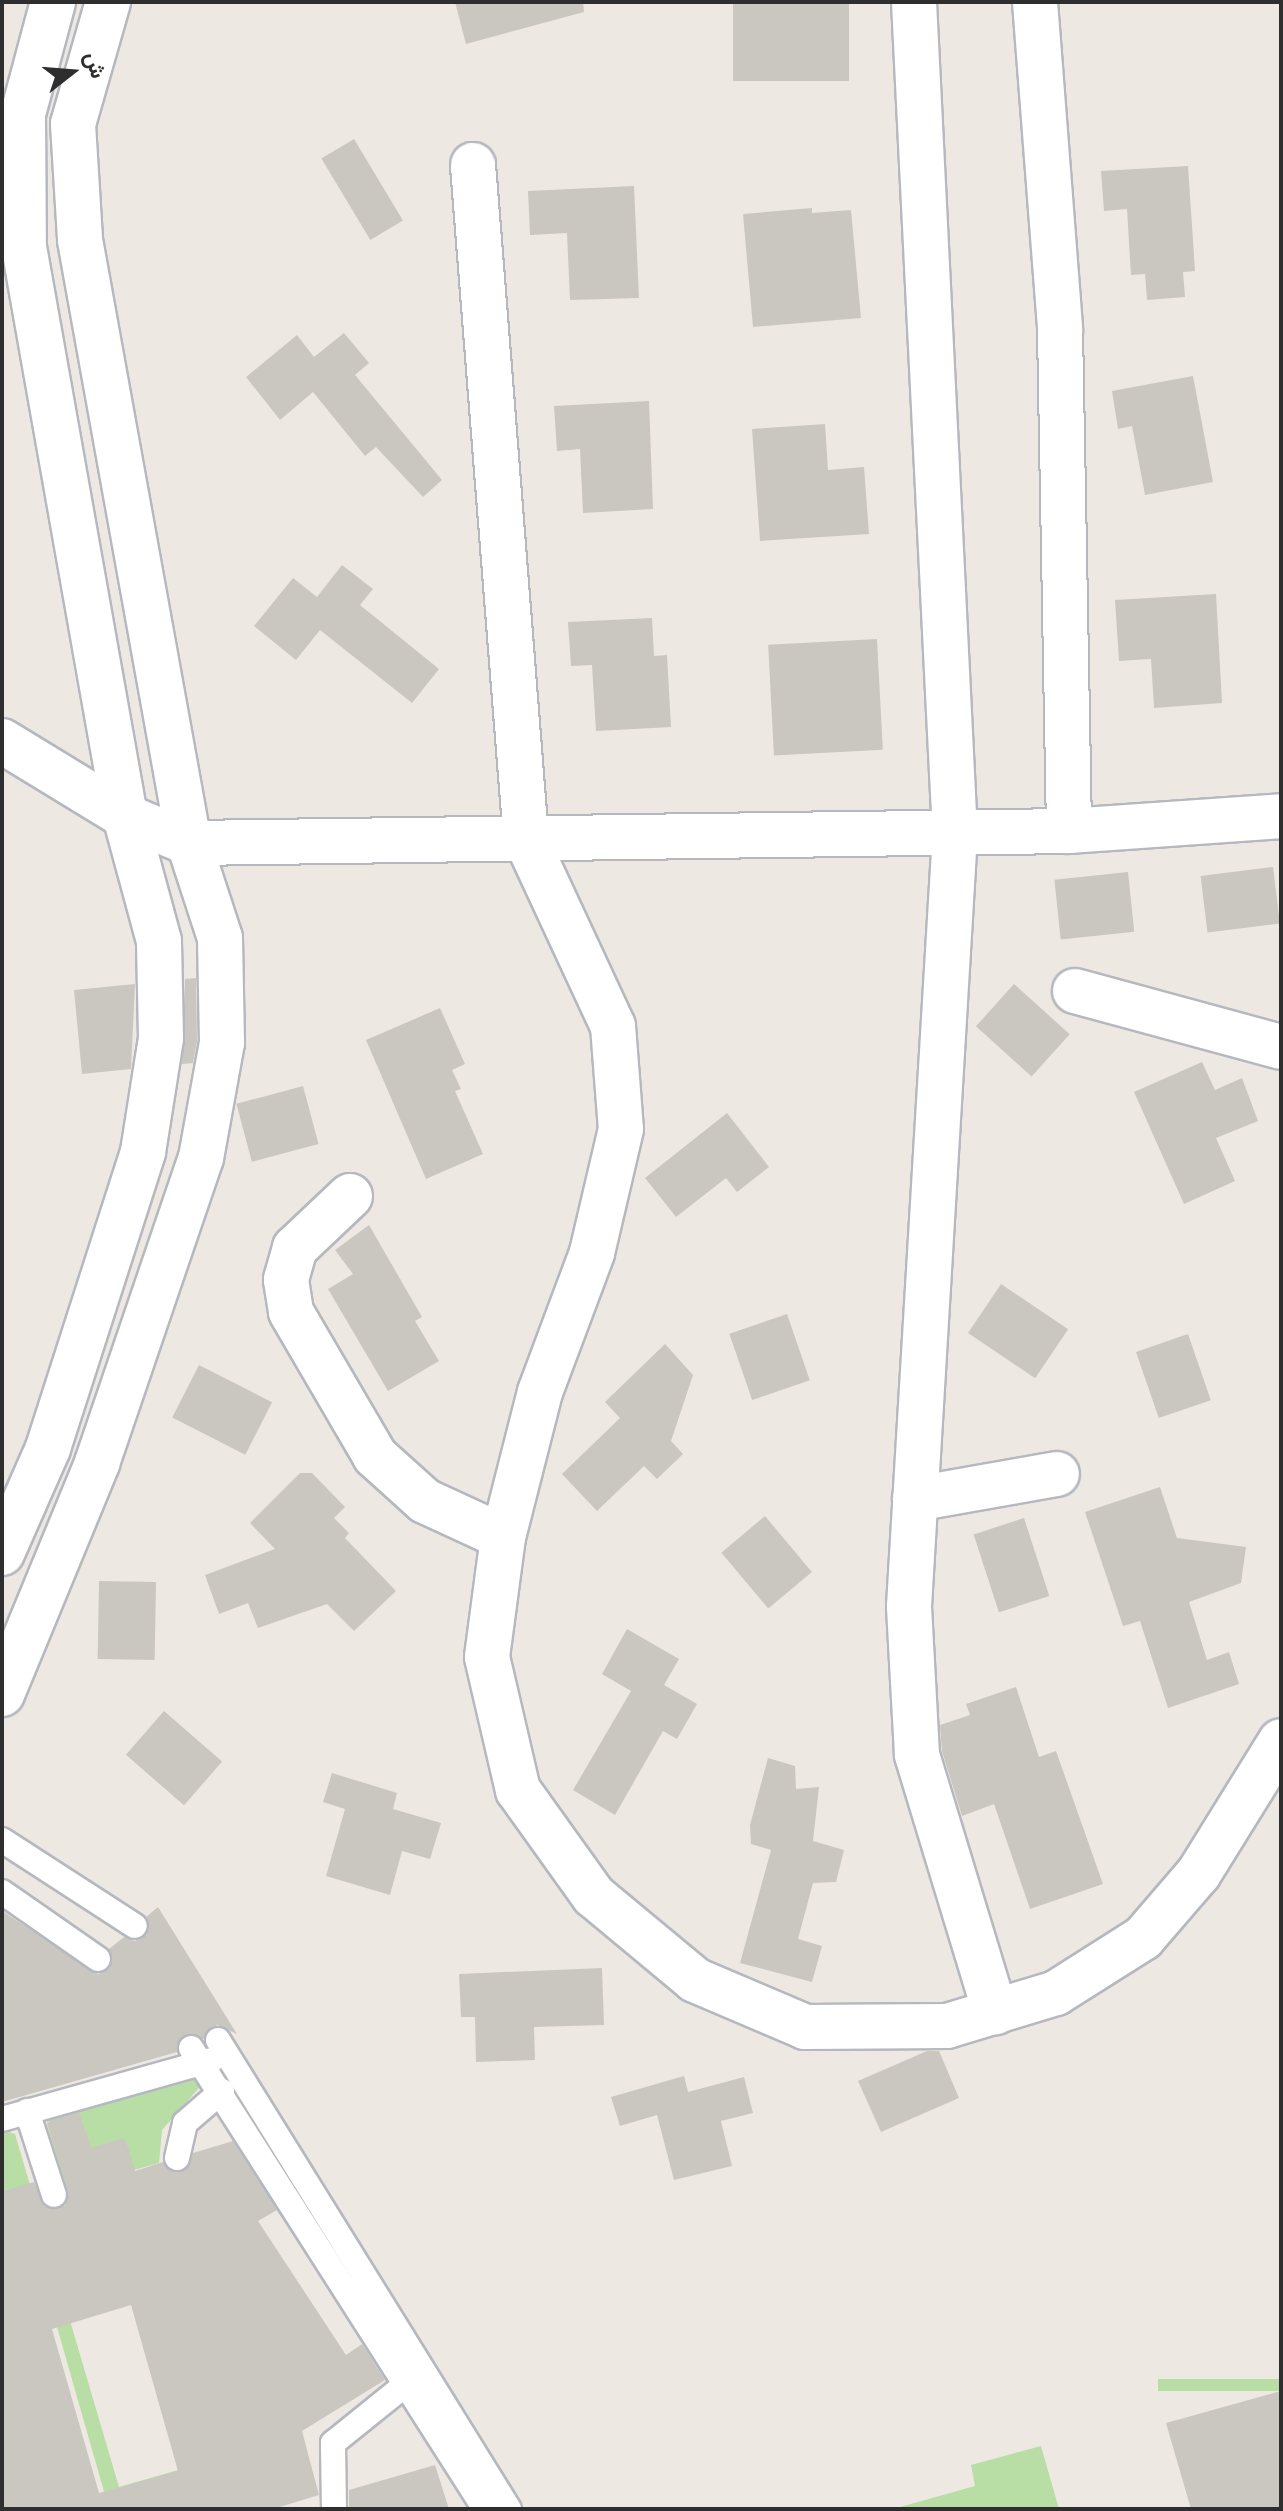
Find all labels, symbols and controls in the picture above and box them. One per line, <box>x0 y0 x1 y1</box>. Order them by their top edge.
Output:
north arrow <box>32 32 112 112</box>
text: ش <box>79 48 112 81</box>

